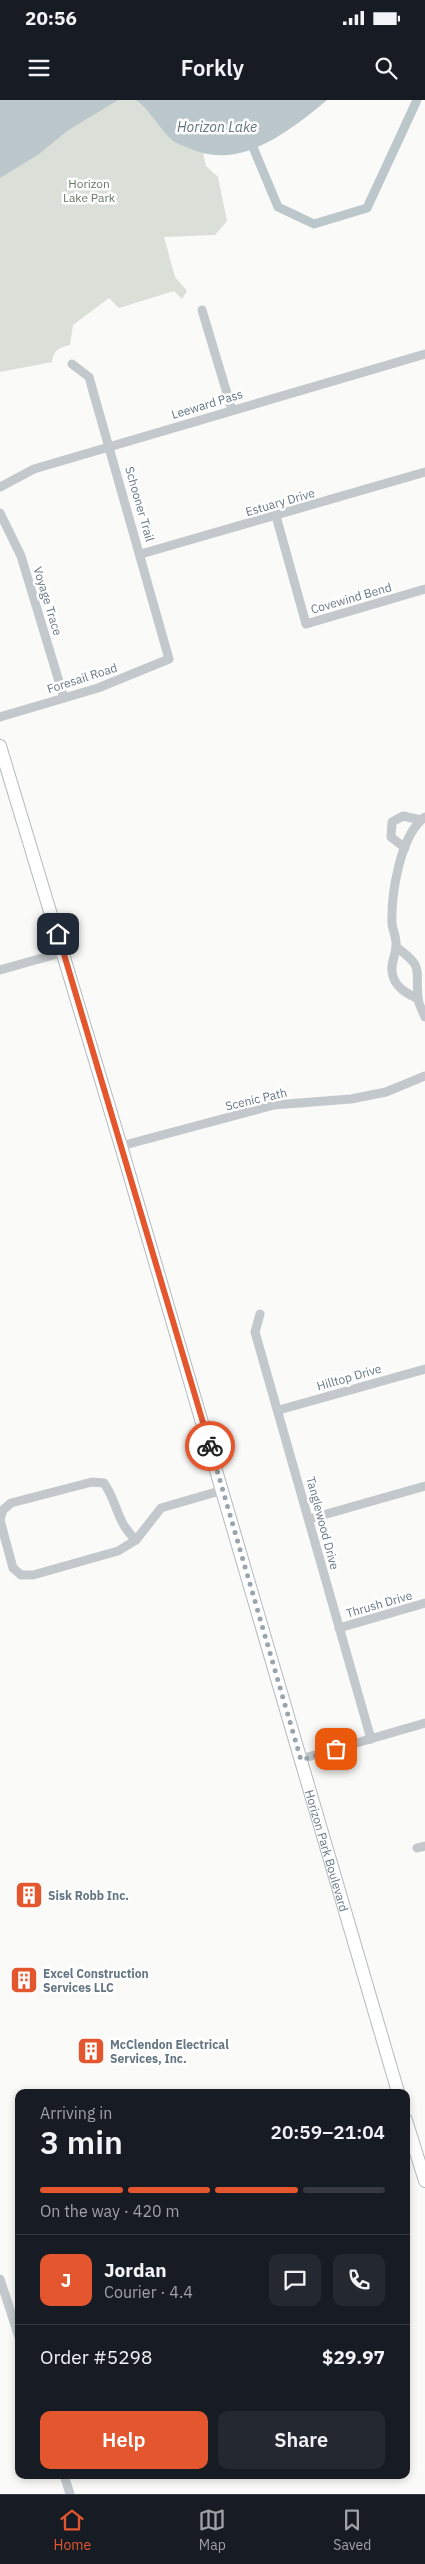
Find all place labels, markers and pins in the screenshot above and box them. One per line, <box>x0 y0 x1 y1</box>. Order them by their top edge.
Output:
pin <box>37 913 79 955</box>
pin <box>315 1728 357 1770</box>
building icon: Sisk Robb Inc. <box>14 1880 44 1910</box>
place label: Sisk Robb Inc. <box>48 1888 129 1903</box>
building icon: Excel Construction Services LLC <box>9 1965 39 1995</box>
place label: Excel Construction Services LLC <box>43 1966 149 1995</box>
building icon: McClendon Electrical Services, Inc. <box>76 2036 106 2066</box>
place label: McClendon Electrical Services, Inc. <box>110 2037 229 2066</box>

